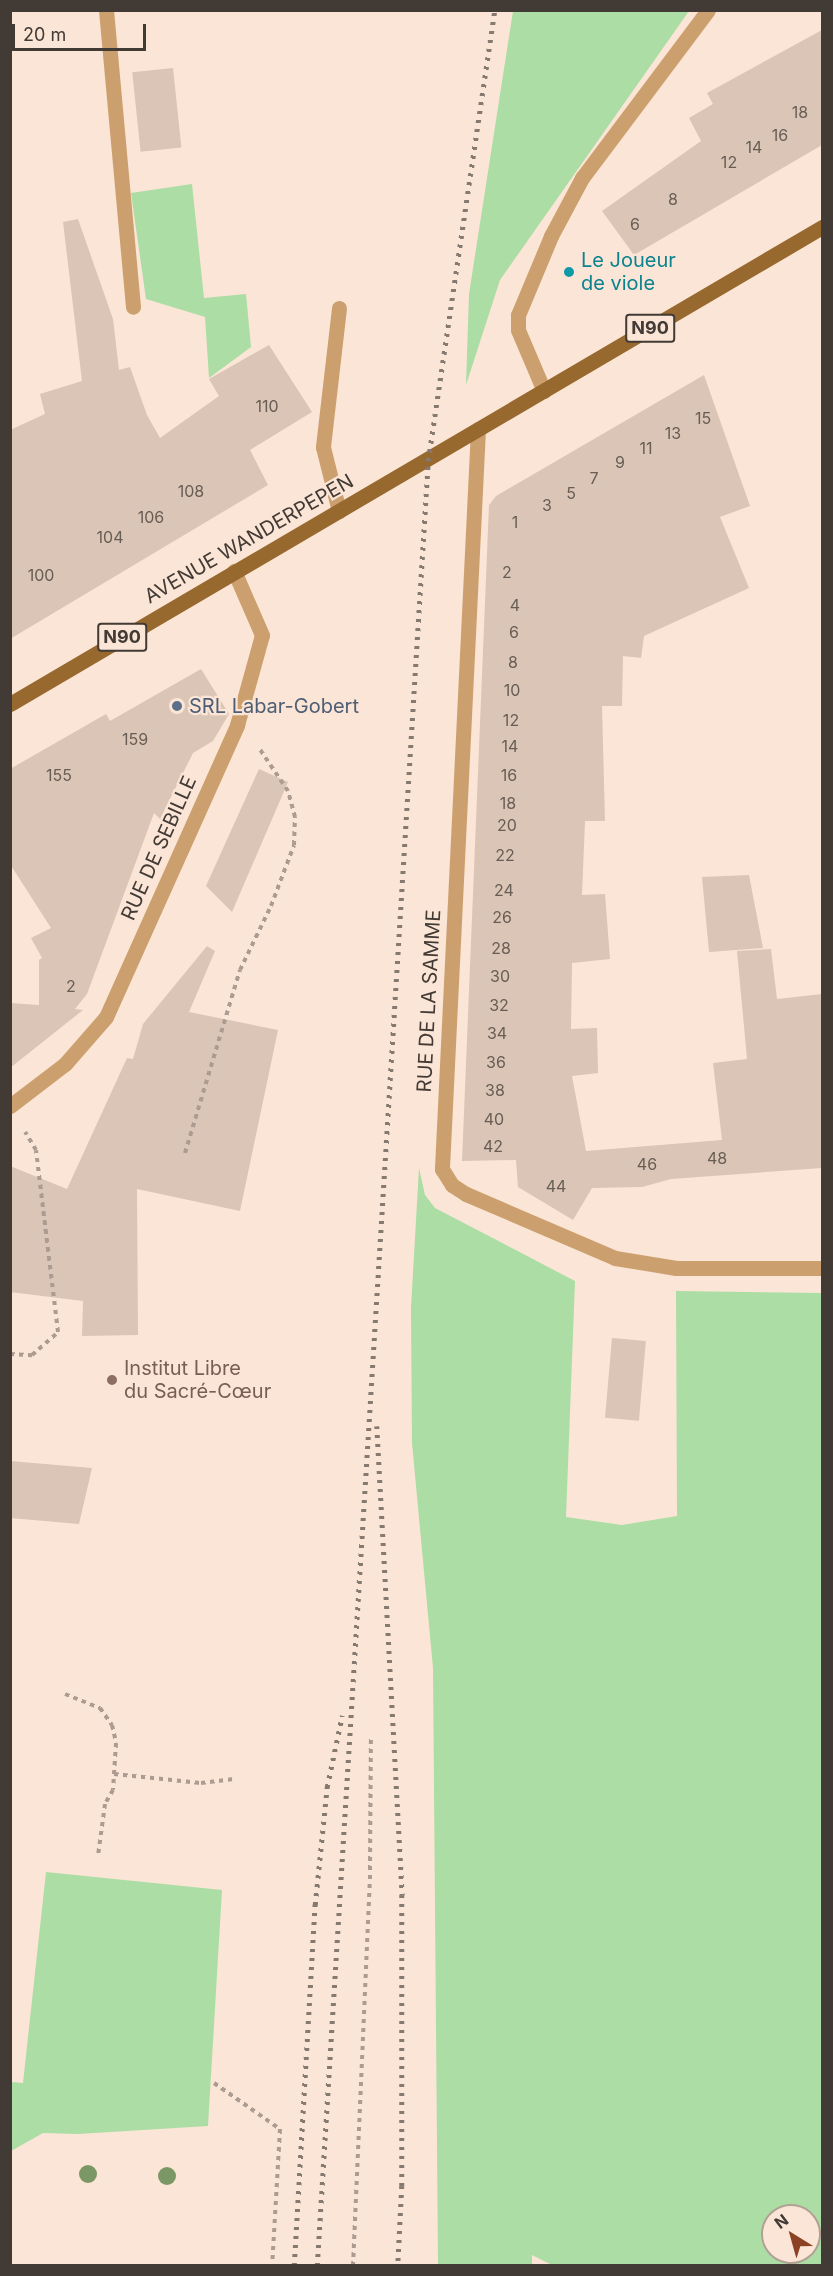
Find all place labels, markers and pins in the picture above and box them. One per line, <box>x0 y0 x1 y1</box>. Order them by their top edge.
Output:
place label: Le Joueur de viole <box>581 248 676 295</box>
marker: Le Joueur de viole <box>562 265 576 279</box>
place label: SRL Labar-Gobert <box>189 694 359 718</box>
marker: SRL Labar-Gobert <box>170 699 184 713</box>
place label: Institut Libre du Sacré-Cœur <box>124 1356 271 1403</box>
marker: Institut Libre du Sacré-Cœur <box>105 1373 119 1387</box>

